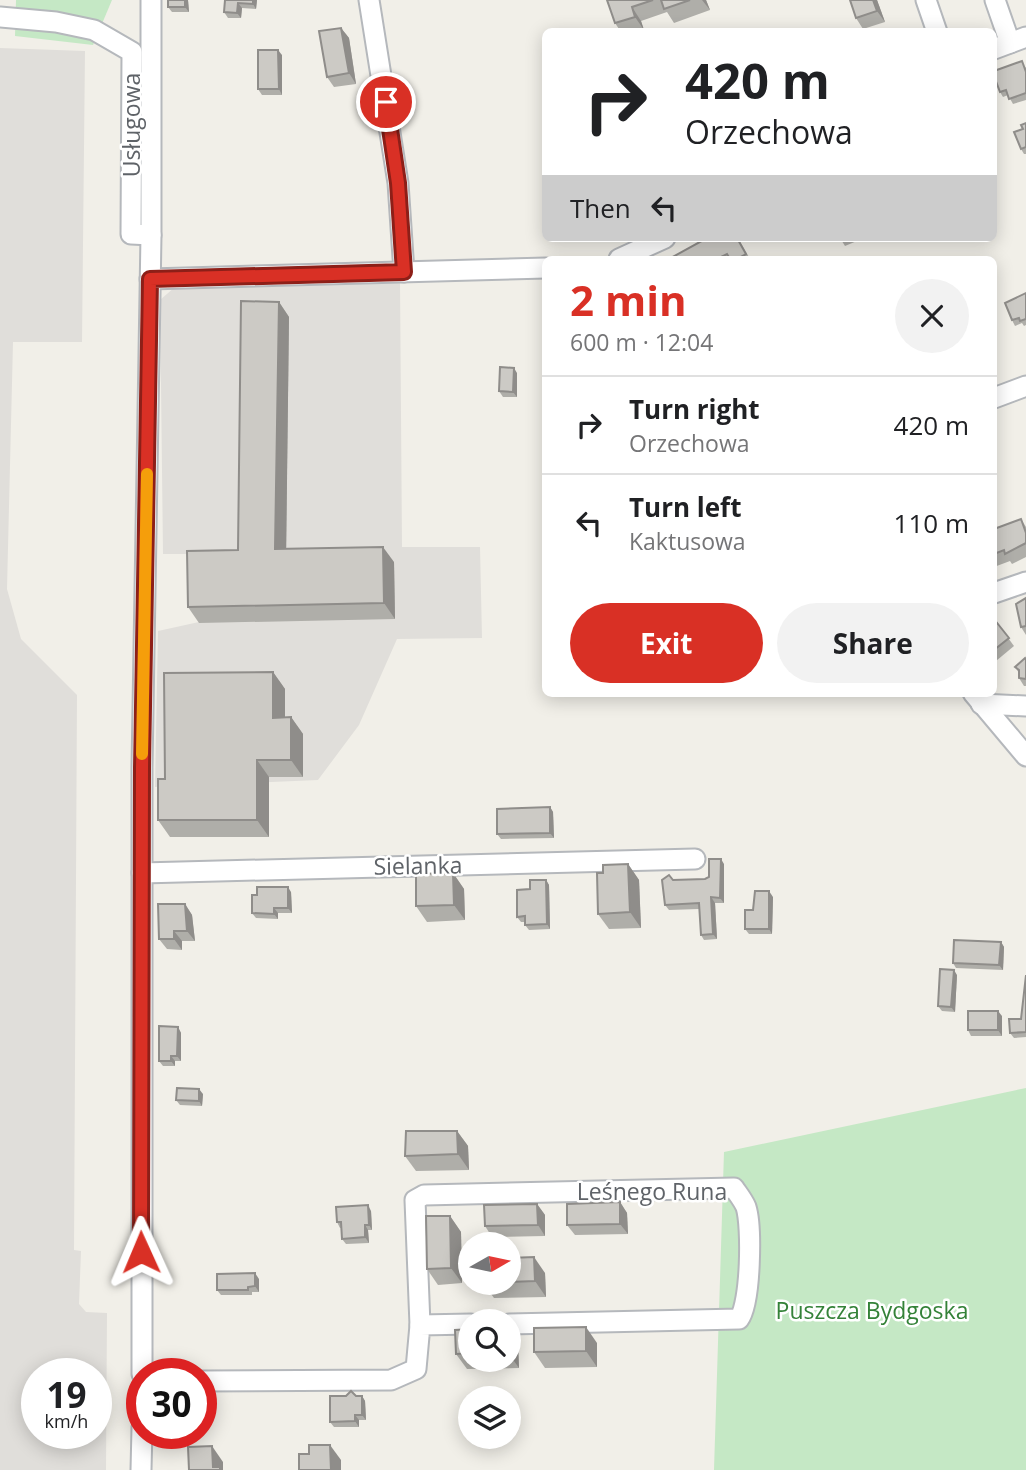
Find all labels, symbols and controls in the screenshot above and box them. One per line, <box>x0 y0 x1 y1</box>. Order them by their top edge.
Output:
text: 420 m <box>685 47 830 113</box>
icon: right <box>570 56 661 147</box>
pin <box>356 72 416 132</box>
street label: Usługowa <box>115 73 147 177</box>
icon: arrive <box>367 83 405 121</box>
text: Orzechowa <box>685 110 853 153</box>
icon: left <box>645 189 683 227</box>
text: Then <box>570 190 631 226</box>
text: 2 min <box>570 271 687 328</box>
button: close <box>895 279 969 353</box>
text: 600 m · 12:04 <box>570 326 713 358</box>
text: Turn right <box>629 391 760 427</box>
icon: right <box>570 406 608 444</box>
text: 420 m <box>894 407 969 443</box>
text: Orzechowa <box>629 427 750 459</box>
text: Turn left <box>629 489 741 525</box>
icon: left <box>570 504 608 542</box>
text: 110 m <box>894 505 969 541</box>
text: Kaktusowa <box>629 525 746 557</box>
button: Exit <box>570 603 763 683</box>
button: Share <box>777 603 969 683</box>
street label: Sielanka <box>373 848 463 882</box>
street label: Leśnego Runa <box>577 1175 727 1207</box>
position arrow <box>104 1215 178 1289</box>
north arrow <box>458 1232 522 1295</box>
map controls <box>458 1232 521 1449</box>
park label: Puszcza Bydgoska <box>776 1294 968 1326</box>
button: search <box>458 1309 521 1372</box>
speed limit sign: 30 <box>126 1358 217 1449</box>
text: 19 <box>46 1371 87 1418</box>
button: layers <box>458 1386 521 1449</box>
text: km/h <box>45 1409 88 1433</box>

